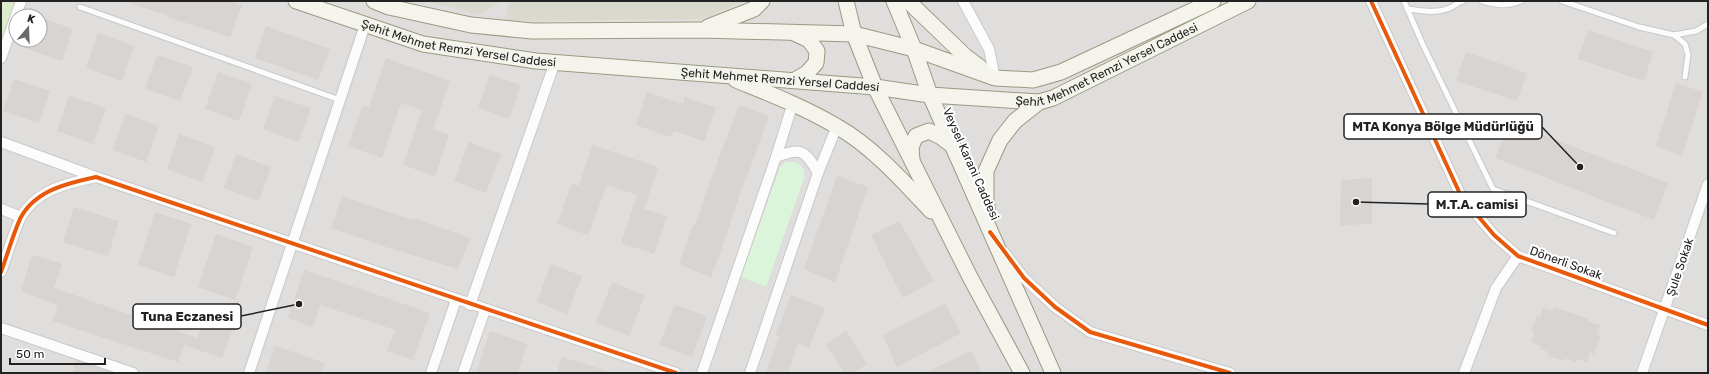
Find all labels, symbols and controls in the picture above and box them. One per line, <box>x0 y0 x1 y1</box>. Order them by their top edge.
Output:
north arrow <box>8 8 48 48</box>
text: K <box>26 12 37 27</box>
street label: Şehit Mehmet Remzi Yersel Caddesi <box>360 17 557 70</box>
street label: Şehit Mehmet Remzi Yersel Caddesi <box>1015 20 1200 109</box>
street label: Şehit Mehmet Remzi Yersel Caddesi <box>680 65 880 95</box>
street label: Veysel Karani Caddesi <box>940 106 1002 222</box>
callout: MTA Konya Bölge Müdürlüğü <box>1344 114 1542 139</box>
text: MTA Konya Bölge Müdürlüğü <box>1352 119 1534 134</box>
callout: M.T.A. camisi <box>1428 192 1526 217</box>
text: M.T.A. camisi <box>1436 197 1518 212</box>
street label: Şule Sokak <box>1664 235 1697 298</box>
street label: Dönerli Sokak <box>1528 243 1605 283</box>
callout: Tuna Eczanesi <box>133 304 241 329</box>
text: Tuna Eczanesi <box>141 309 233 324</box>
scale bar <box>10 340 105 366</box>
text: 50 m <box>16 347 44 361</box>

